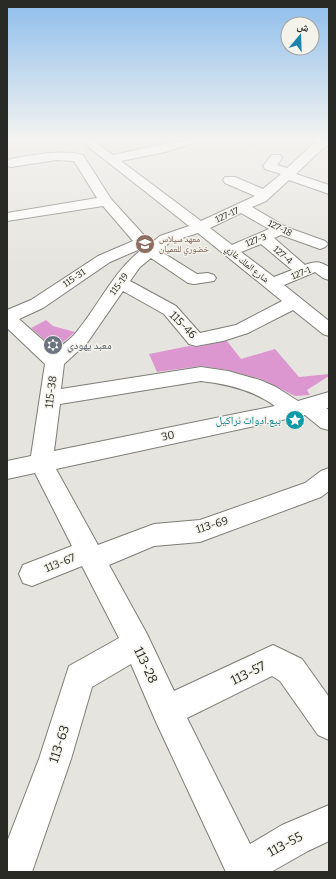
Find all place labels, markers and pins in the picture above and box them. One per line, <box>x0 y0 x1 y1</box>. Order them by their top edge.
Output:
school or university icon: معهد سيلاس خضوري للعميان <box>134 233 156 255</box>
place label: معهد سيلاس خضوري للعميان <box>159 234 209 256</box>
synagogue icon: معبد يهودي <box>42 334 64 356</box>
place label: معبد يهودي <box>67 339 112 353</box>
place icon: بيع ادوات نراكيل <box>284 409 306 431</box>
place label: بيع ادوات نراكيل <box>216 414 281 427</box>

